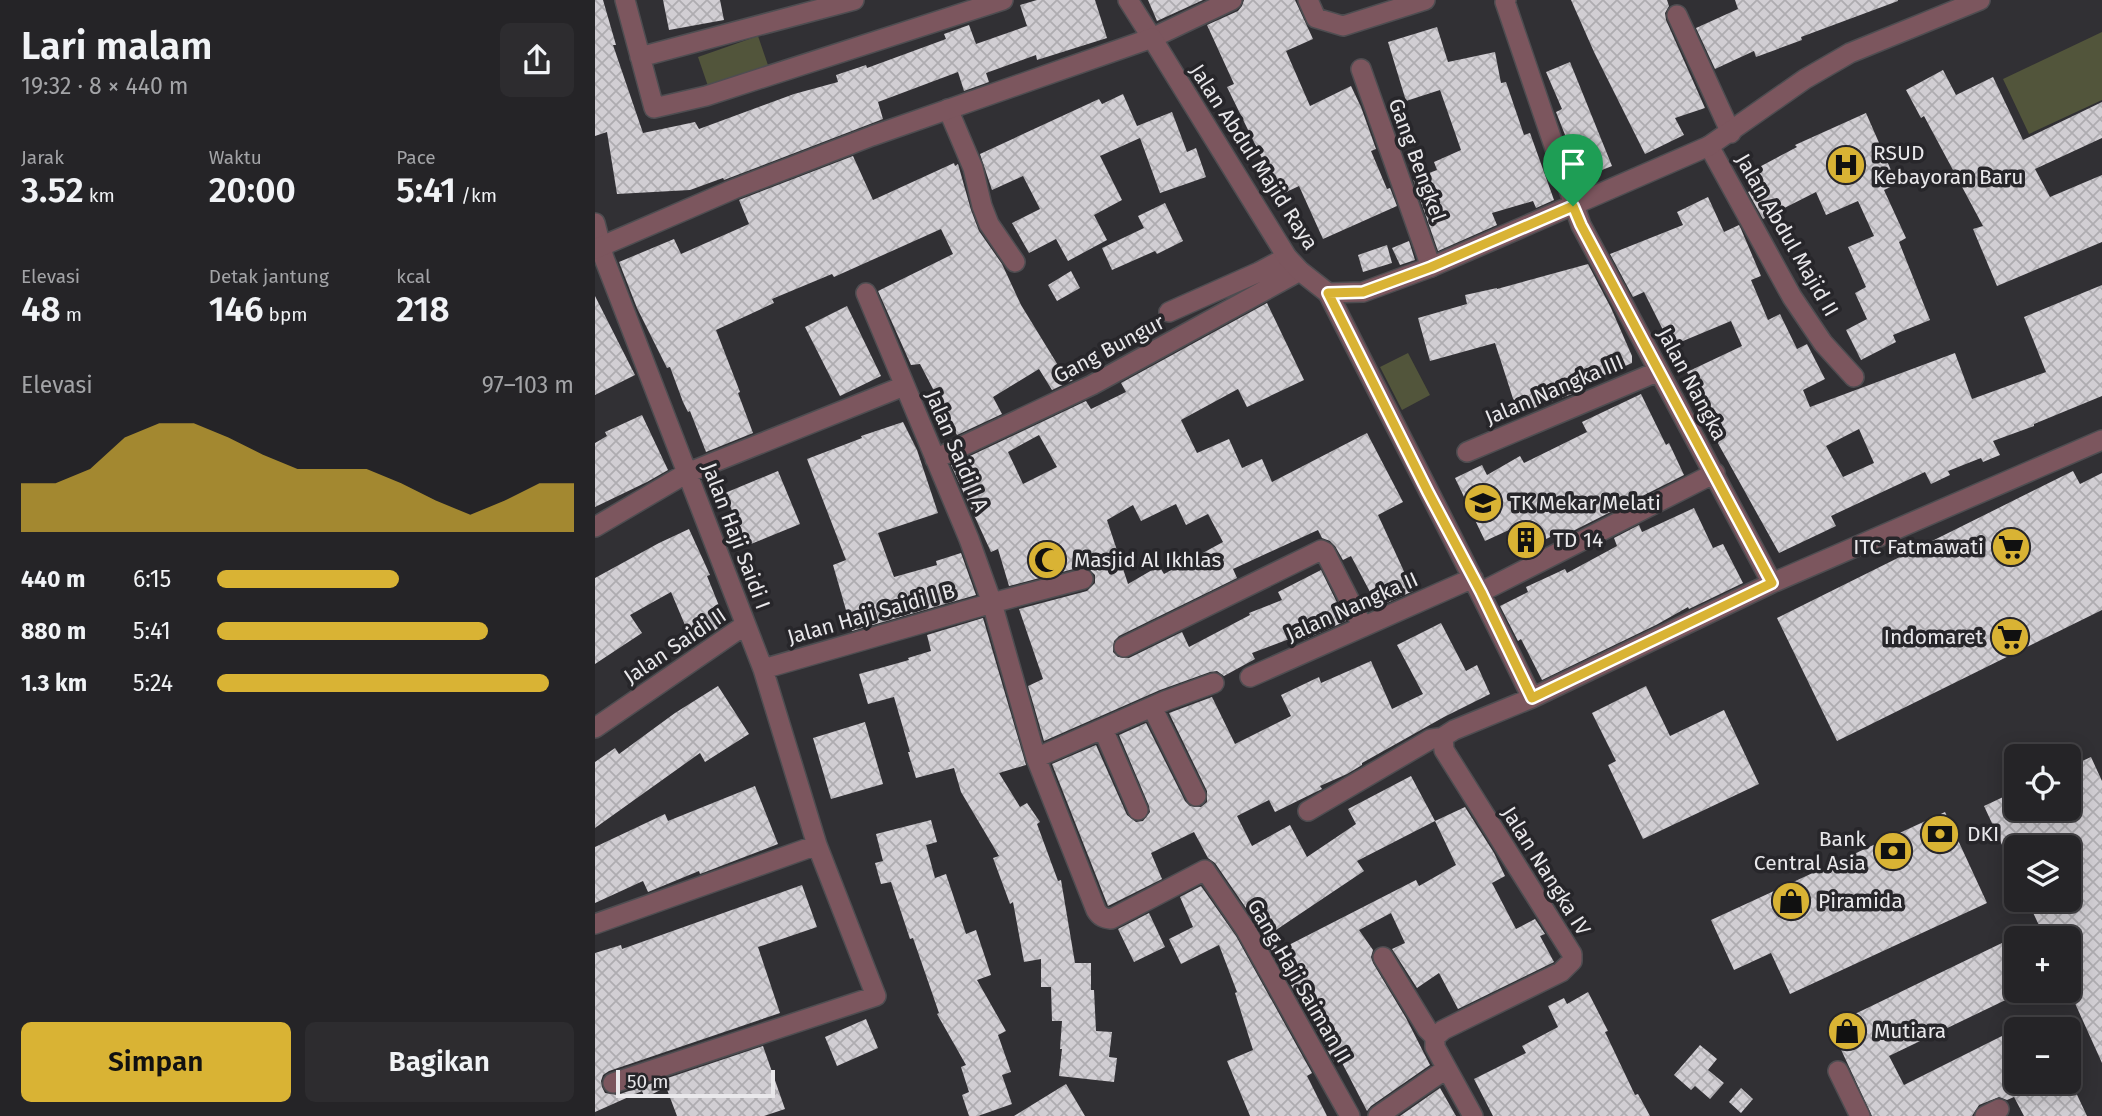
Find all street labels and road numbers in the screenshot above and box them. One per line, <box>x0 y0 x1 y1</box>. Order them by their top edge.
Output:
street label: Jalan Abdul Majid Raya <box>1184 59 1324 255</box>
street label: Gang Bengkel <box>1383 95 1451 225</box>
street label: Jalan Abdul Majid II <box>1730 149 1844 321</box>
street label: Gang Bungur <box>1049 309 1169 389</box>
street label: Jalan Nangka <box>1651 323 1733 445</box>
street label: Jalan Nangka III <box>1481 349 1627 431</box>
street label: Jalan Saidi I A <box>920 386 994 516</box>
street label: Jalan Haji Saidi I <box>696 459 776 613</box>
street label: Jalan Nangka II <box>1282 566 1422 648</box>
street label: Jalan Haji Saidi I B <box>784 578 958 650</box>
street label: Jalan Saidi II <box>619 602 731 690</box>
street label: Jalan Nangka IV <box>1496 802 1596 941</box>
street label: Gang Haji Saiman II <box>1242 894 1356 1068</box>

